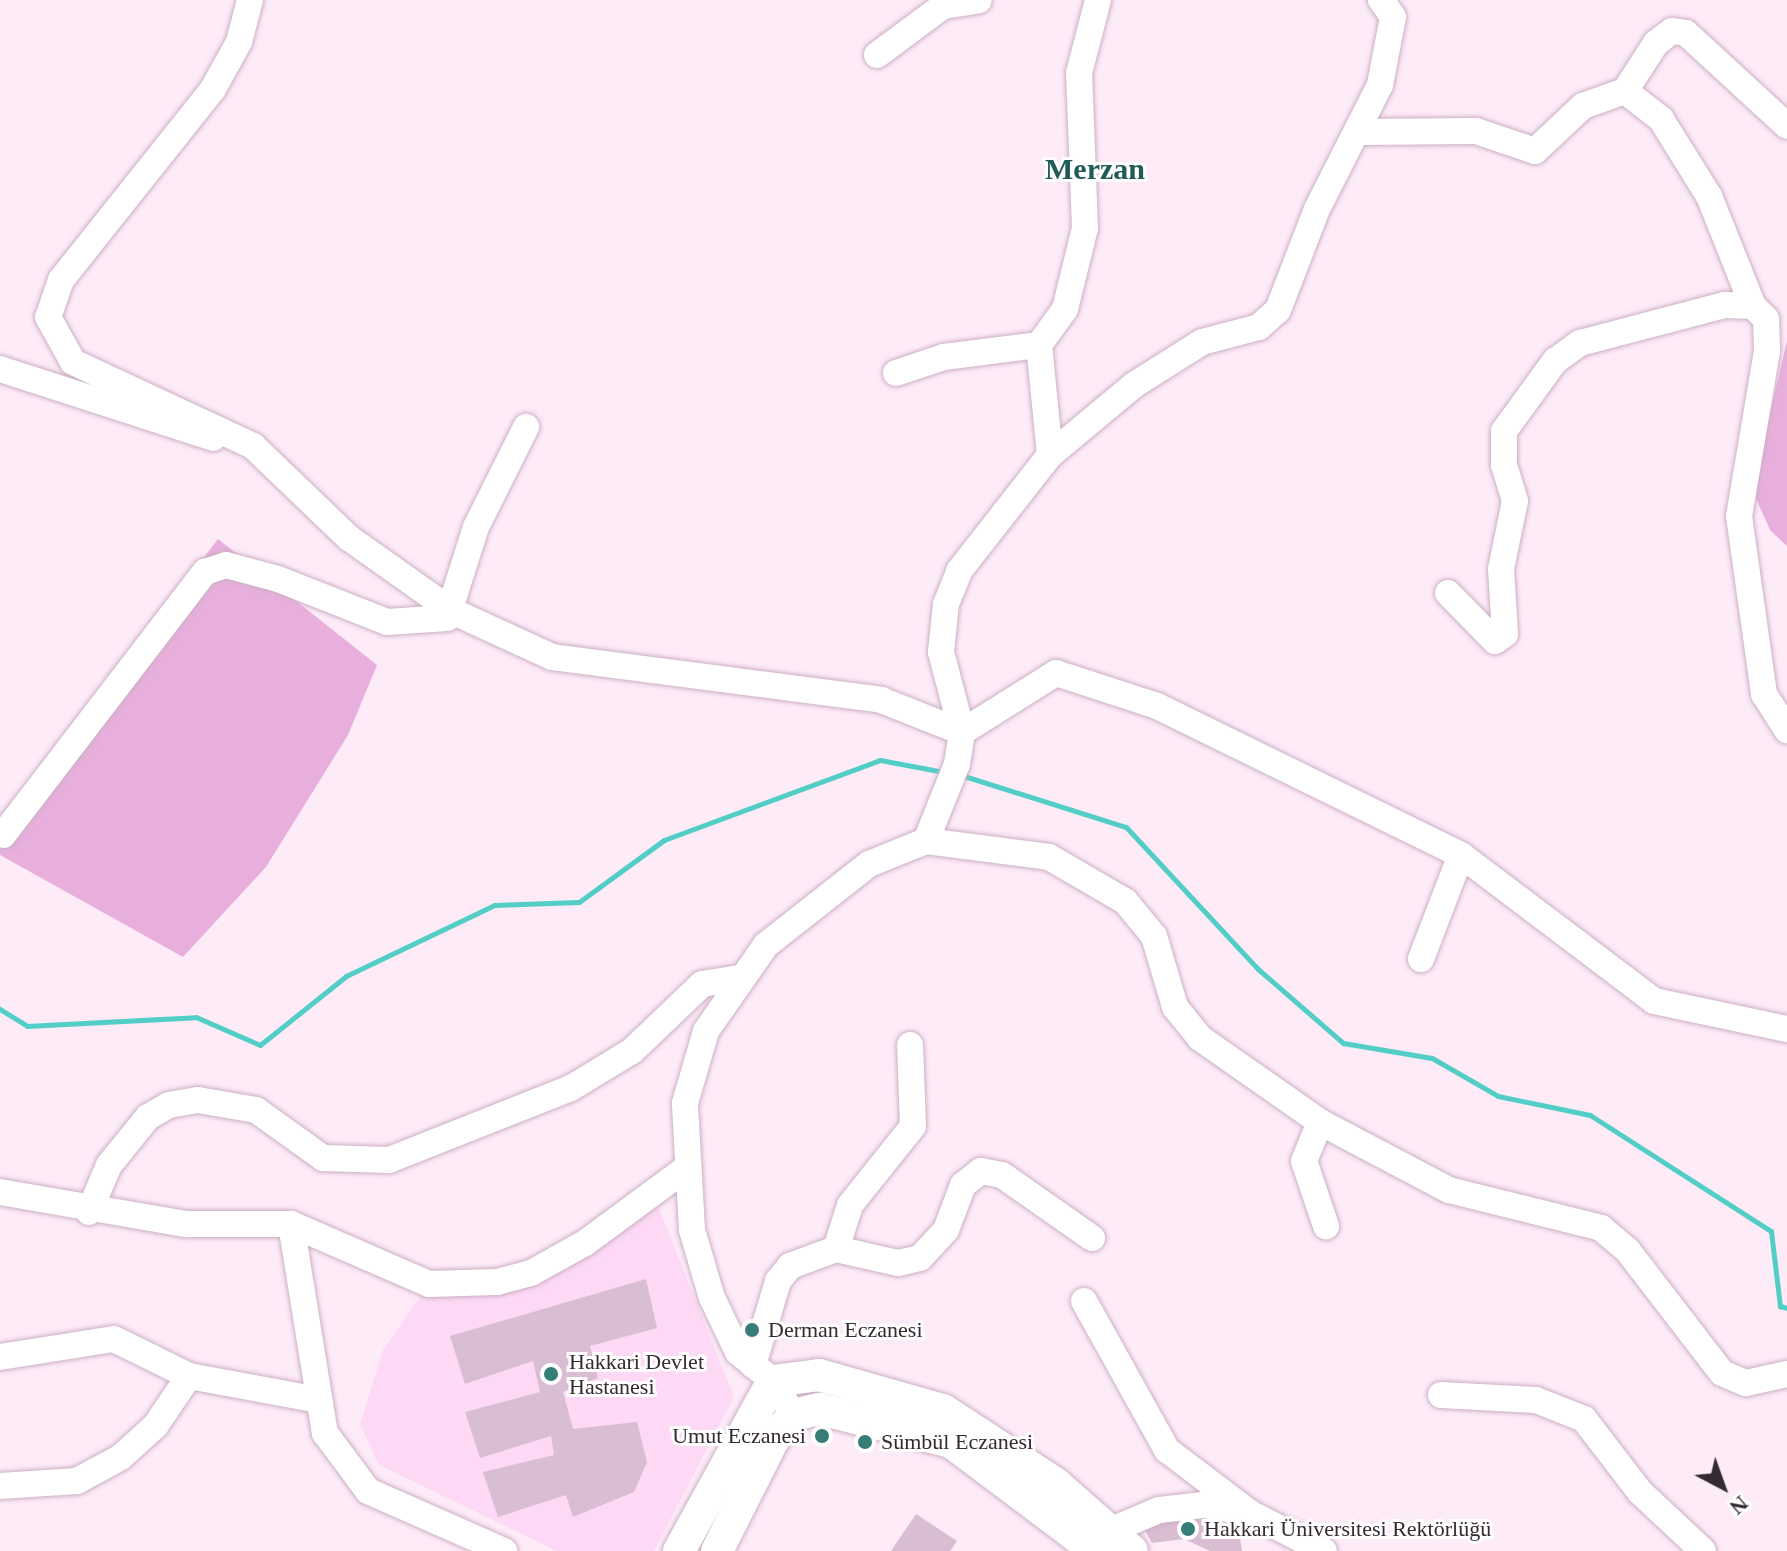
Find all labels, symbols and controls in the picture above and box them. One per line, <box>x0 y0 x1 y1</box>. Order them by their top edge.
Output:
district label: Merzan <box>1045 151 1145 187</box>
place label: Derman Eczanesi <box>768 1317 923 1343</box>
marker: Derman Eczanesi <box>743 1321 761 1339</box>
place label: Hakkari Devlet Hastanesi <box>569 1348 704 1400</box>
marker: Hakkari Devlet Hastanesi <box>540 1363 562 1385</box>
place label: Umut Eczanesi <box>672 1423 806 1449</box>
marker: Umut Eczanesi <box>813 1427 831 1445</box>
place label: Sümbül Eczanesi <box>881 1429 1033 1455</box>
marker: Sümbül Eczanesi <box>856 1433 874 1451</box>
north arrow <box>1683 1447 1763 1527</box>
text: N <box>1725 1491 1753 1520</box>
place label: Hakkari Üniversitesi Rektörlüğü <box>1204 1516 1491 1542</box>
marker: Hakkari Üniversitesi Rektörlüğü <box>1179 1520 1197 1538</box>

